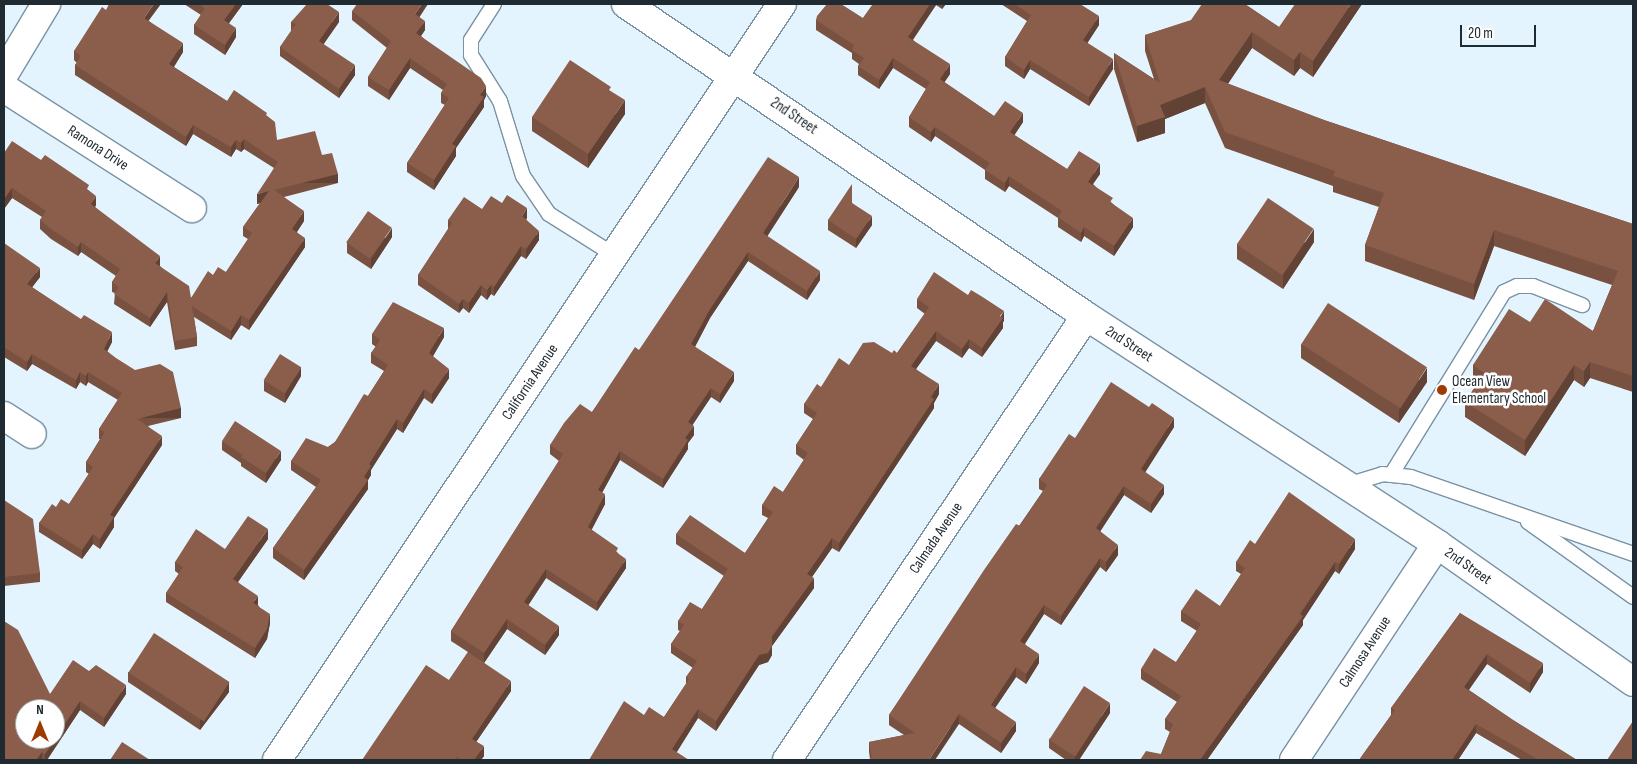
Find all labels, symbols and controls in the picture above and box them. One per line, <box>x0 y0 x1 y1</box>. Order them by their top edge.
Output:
scale bar <box>1462 15 1538 47</box>
text: 20 m <box>1468 24 1493 43</box>
street label: 2nd Street <box>767 94 821 138</box>
street label: Ramona Drive <box>64 122 132 174</box>
street label: 2nd Street <box>1102 322 1156 366</box>
street label: California Avenue <box>498 341 562 423</box>
place label: Ocean View Elementary School <box>1452 372 1546 407</box>
marker: Ocean View Elementary School <box>1436 384 1448 396</box>
street label: Calmada Avenue <box>906 499 966 577</box>
street label: 2nd Street <box>1441 543 1495 589</box>
street label: Calmosa Avenue <box>1335 613 1395 691</box>
north arrow <box>15 699 65 749</box>
text: N <box>36 701 44 718</box>

